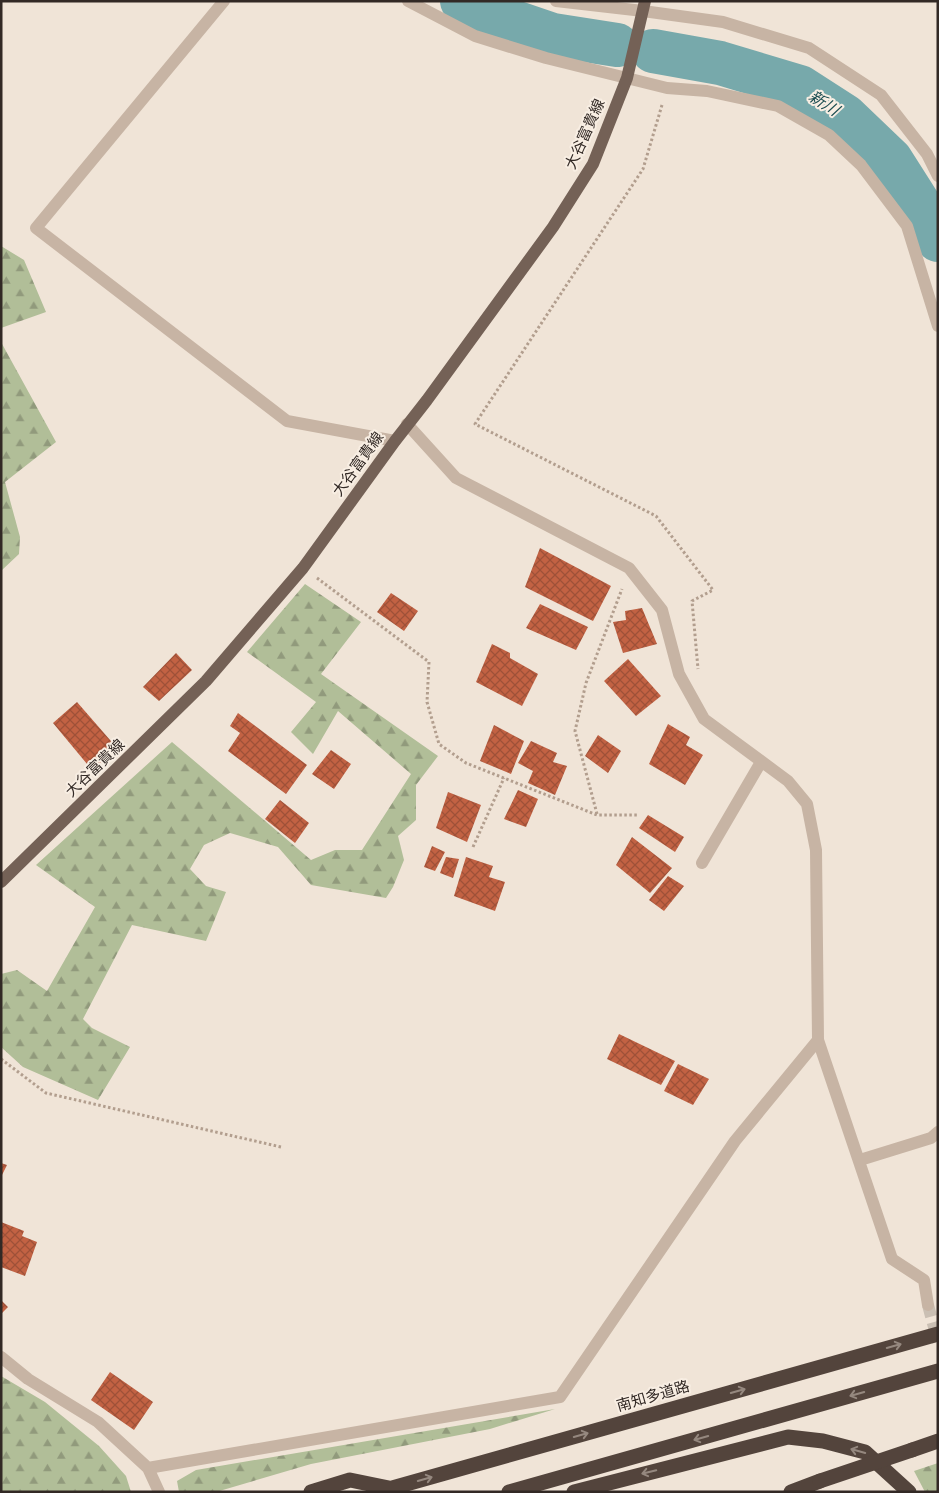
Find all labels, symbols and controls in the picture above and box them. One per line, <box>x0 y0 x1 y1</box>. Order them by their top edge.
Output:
water label: 新川 <box>805 85 845 122</box>
street label: 大谷富貴線 <box>561 96 609 172</box>
street label: 大谷富貴線 <box>328 428 388 500</box>
street label: 大谷富貴線 <box>61 735 129 801</box>
one-way arrow <box>886 1341 902 1351</box>
street label: 南知多道路 <box>614 1376 692 1416</box>
one-way arrow <box>729 1385 745 1395</box>
one-way arrow <box>850 1389 866 1399</box>
one-way arrow <box>573 1430 589 1439</box>
one-way arrow <box>693 1433 709 1443</box>
one-way arrow <box>850 1445 866 1455</box>
one-way arrow <box>641 1468 657 1477</box>
one-way arrow <box>416 1473 432 1483</box>

